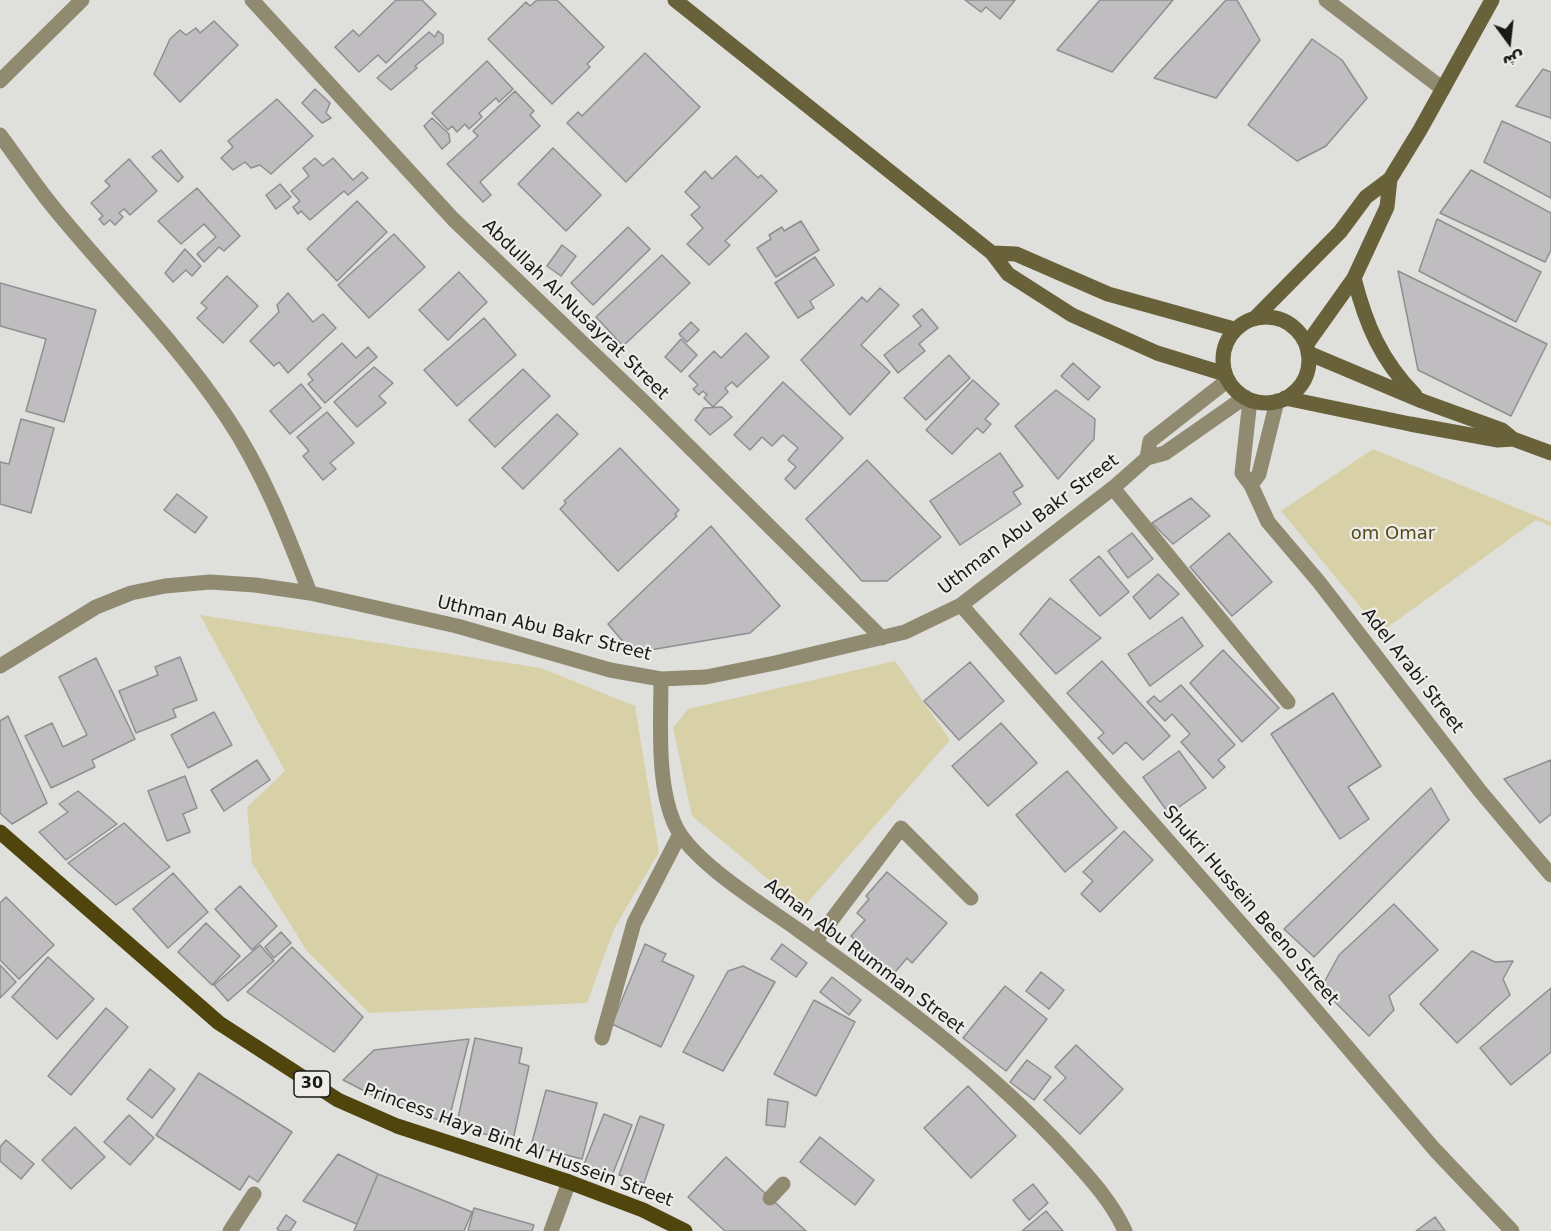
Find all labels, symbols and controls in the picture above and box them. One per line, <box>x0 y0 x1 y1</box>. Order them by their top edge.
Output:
north arrow <box>1479 12 1539 72</box>
text: ش <box>1501 48 1527 72</box>
street label: Abdullah Al-Nusayrat Street <box>477 215 673 405</box>
street label: Uthman Abu Bakr Street <box>935 450 1123 600</box>
park label: om Omar <box>1351 523 1435 545</box>
street label: Uthman Abu Bakr Street <box>435 592 653 666</box>
street label: Adel Arabi Street <box>1356 604 1468 738</box>
street label: Shukri Hussein Beeno Street <box>1158 802 1342 1010</box>
street label: Adnan Abu Rumman Street <box>760 875 968 1039</box>
road number: 30 <box>294 1071 330 1097</box>
street label: Princess Haya Bint Al Hussein Street <box>360 1080 676 1212</box>

